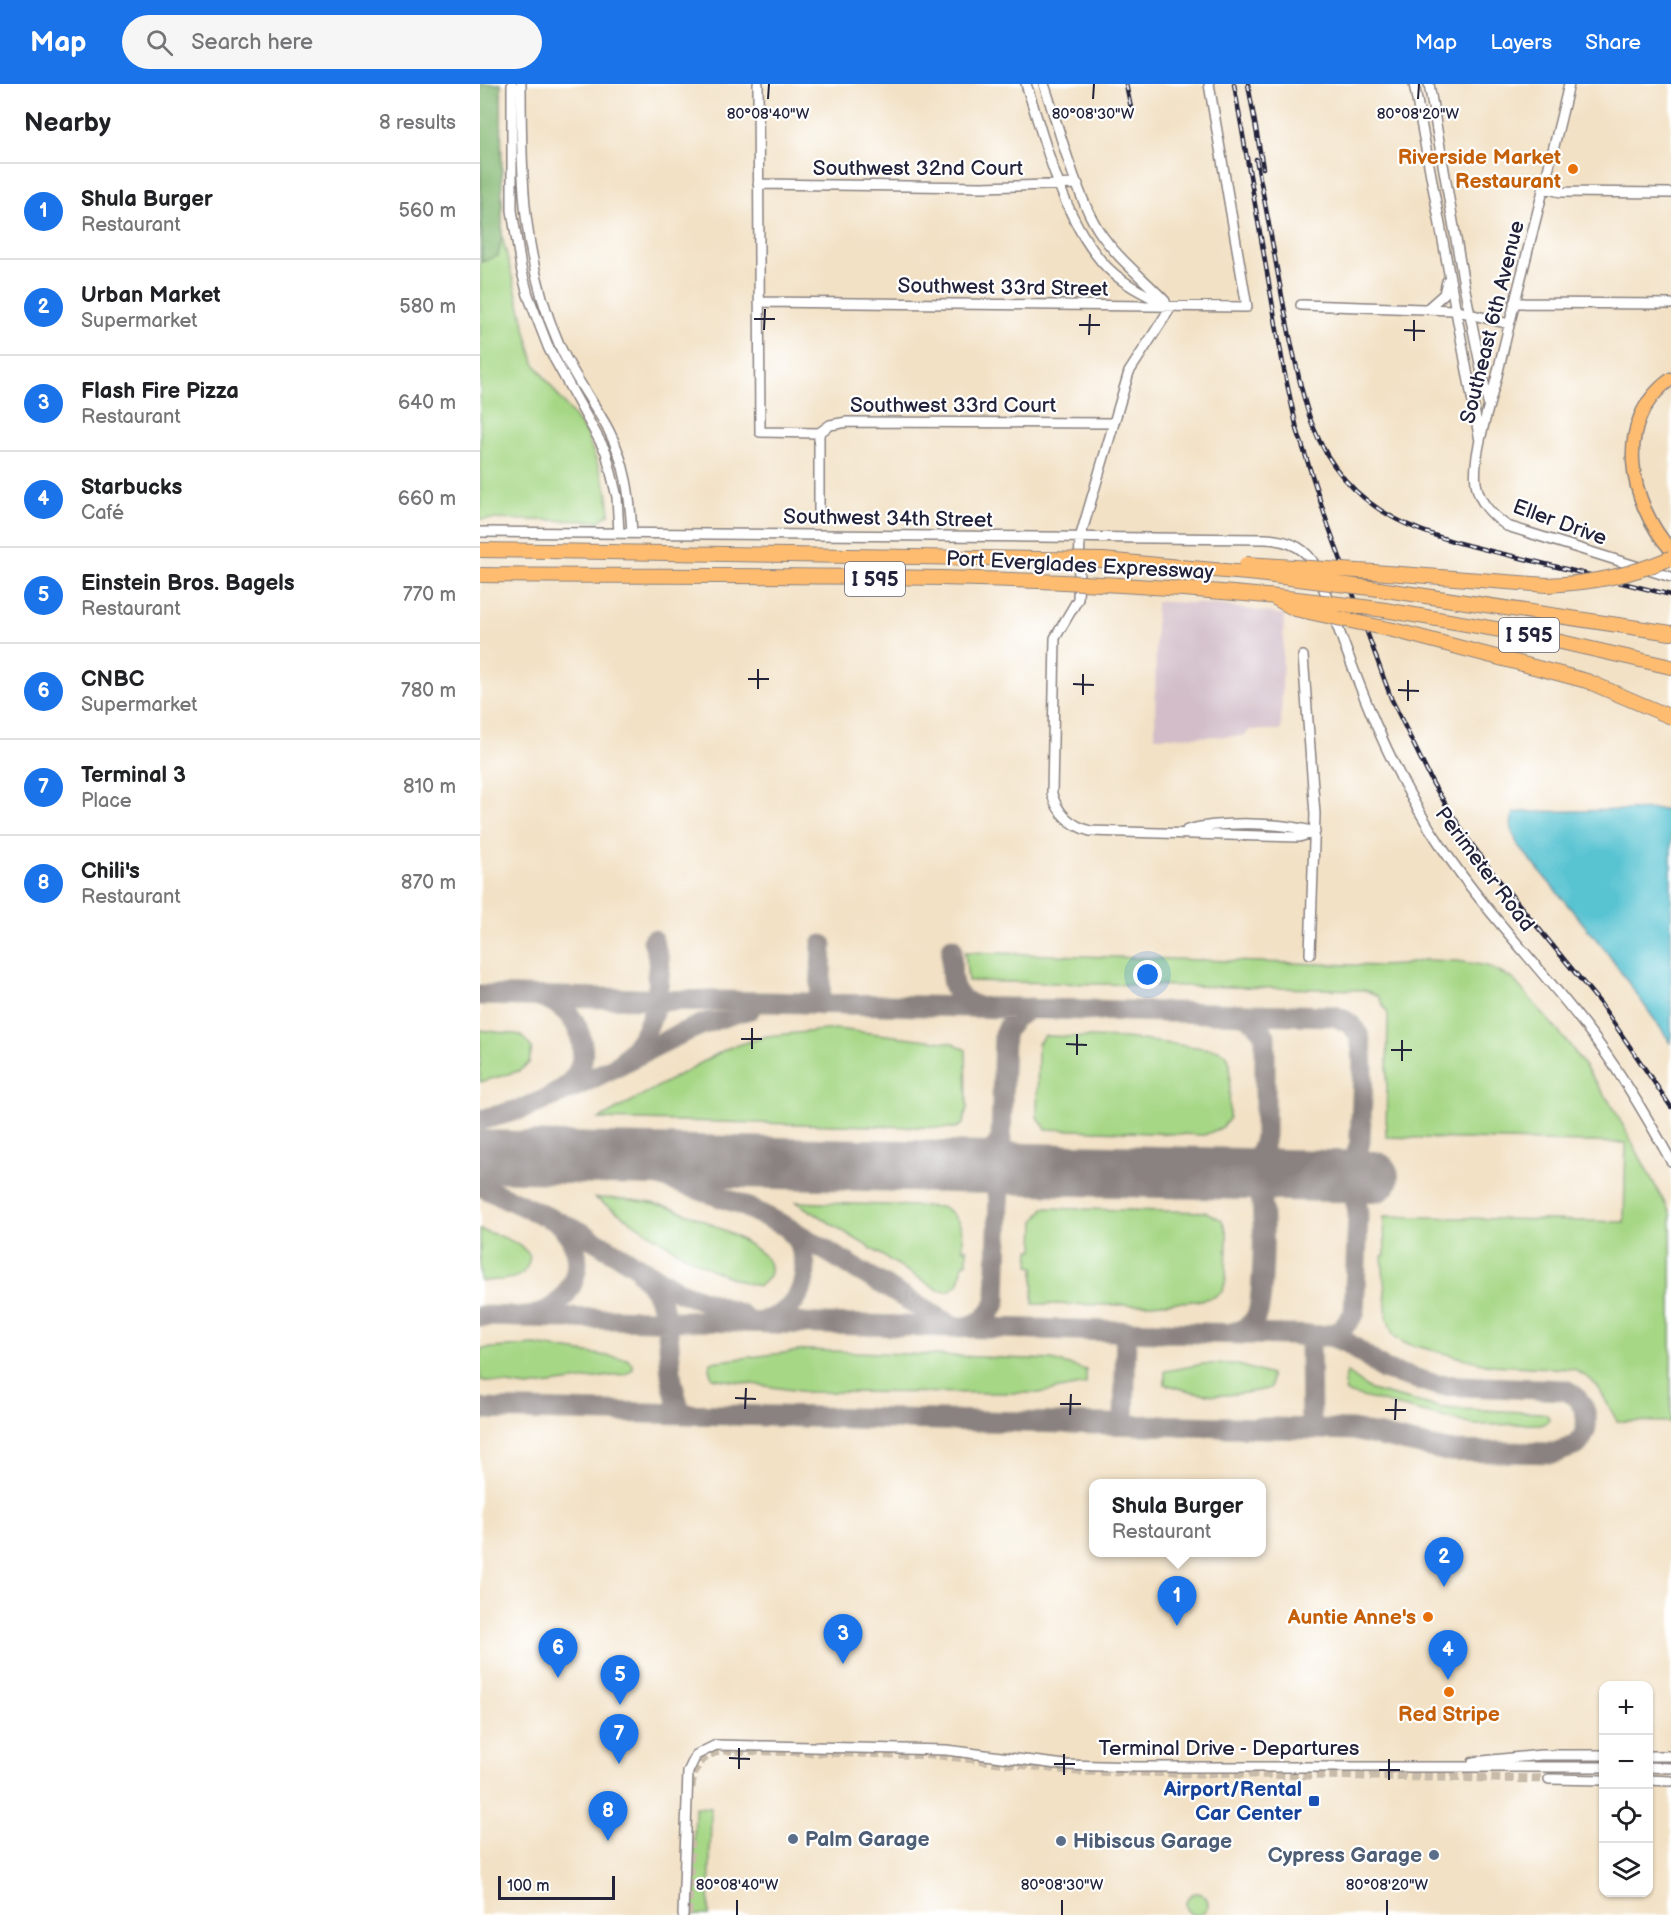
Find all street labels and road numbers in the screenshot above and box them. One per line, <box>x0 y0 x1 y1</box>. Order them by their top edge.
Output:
street label: Southwest 32nd Court <box>813 156 1024 181</box>
street label: Southeast 6th Avenue <box>1455 218 1530 426</box>
street label: Southwest 33rd Street <box>897 273 1109 302</box>
street label: Southwest 33rd Court <box>850 393 1057 418</box>
street label: Eller Drive <box>1509 494 1610 551</box>
street label: Southwest 34th Street <box>783 504 994 533</box>
street label: Port Everglades Expressway <box>945 546 1215 585</box>
road number: I 595 <box>845 562 905 596</box>
road number: I 595 <box>1499 618 1559 652</box>
street label: Perimeter Road <box>1430 802 1540 936</box>
street label: Terminal Drive - Departures <box>1099 1736 1359 1761</box>

